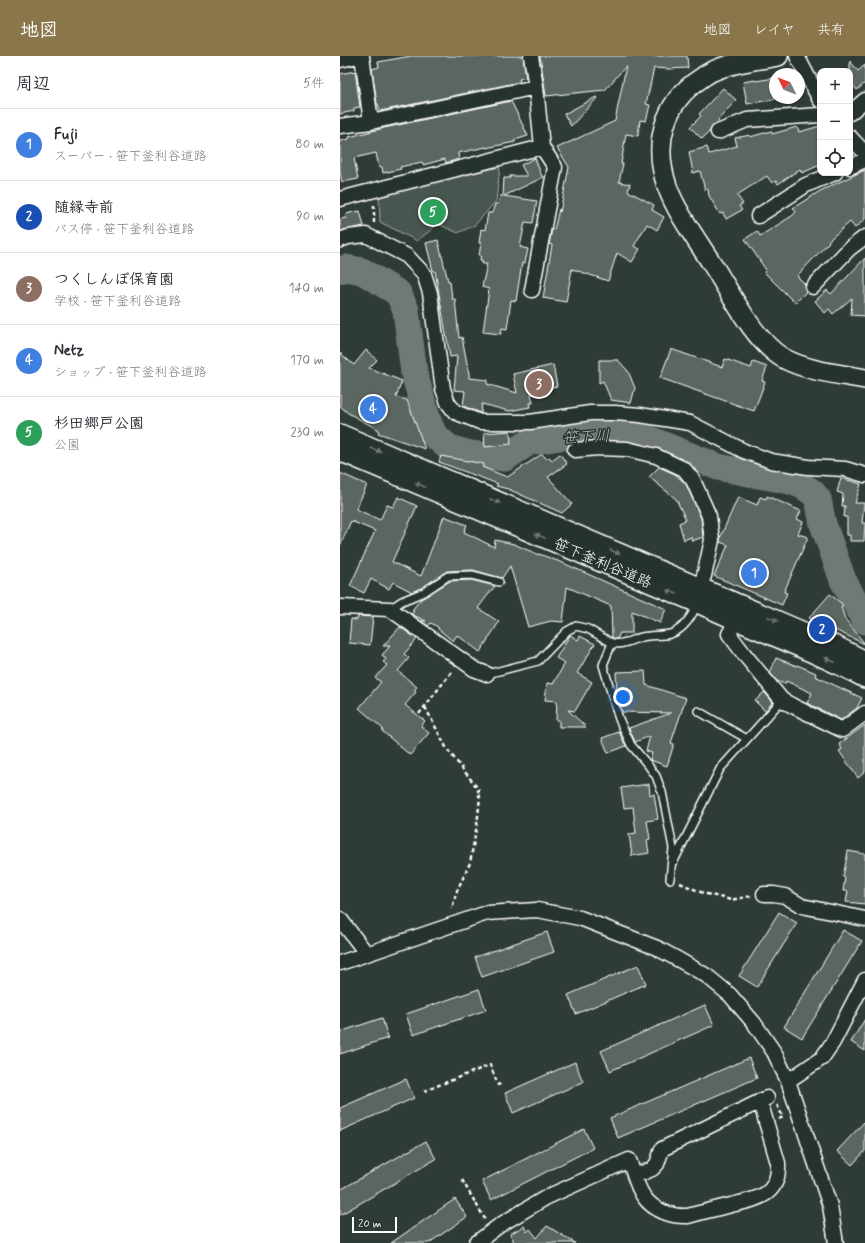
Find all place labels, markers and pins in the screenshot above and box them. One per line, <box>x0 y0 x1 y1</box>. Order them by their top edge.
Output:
pin: 5 <box>420 197 446 227</box>
pin: 3 <box>526 369 552 399</box>
pin: 4 <box>360 394 386 424</box>
pin: 1 <box>741 558 767 588</box>
pin: 2 <box>809 614 835 644</box>

